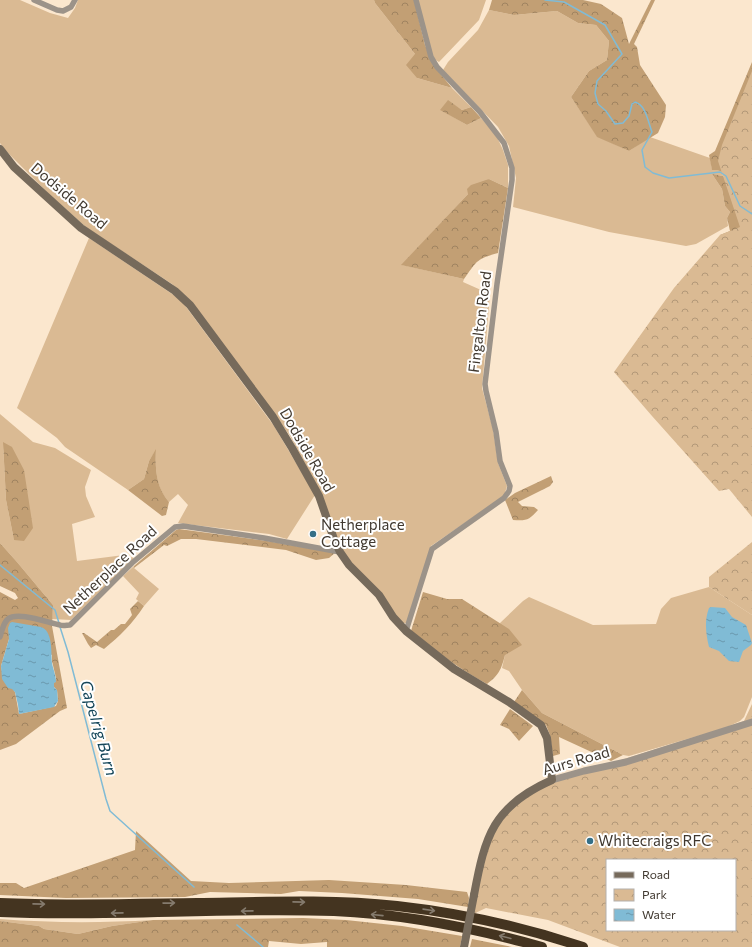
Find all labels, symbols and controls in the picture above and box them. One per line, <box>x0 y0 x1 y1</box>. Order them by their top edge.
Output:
street label: Dodside Road <box>28 158 111 232</box>
street label: Fingalton Road <box>464 270 494 374</box>
street label: Dodside Road <box>277 404 339 495</box>
place label: Netherplace Cottage <box>321 515 405 550</box>
street label: Netherplace Road <box>59 521 160 617</box>
marker: Netherplace Cottage <box>308 529 318 539</box>
water label: Capelrig Burn <box>77 678 122 778</box>
street label: Aurs Road <box>540 742 611 778</box>
place label: Whitecraigs RFC <box>598 831 711 849</box>
marker: Whitecraigs RFC <box>585 836 595 846</box>
legend <box>606 859 736 931</box>
text: Road <box>642 867 670 881</box>
text: Park <box>642 887 668 901</box>
one-way arrow <box>292 898 305 905</box>
one-way arrow <box>162 899 175 907</box>
one-way arrow <box>32 900 45 908</box>
one-way arrow <box>422 906 435 914</box>
one-way arrow <box>241 907 254 915</box>
text: Water <box>642 907 676 921</box>
one-way arrow <box>111 909 124 917</box>
one-way arrow <box>371 911 384 919</box>
one-way arrow <box>498 933 511 940</box>

